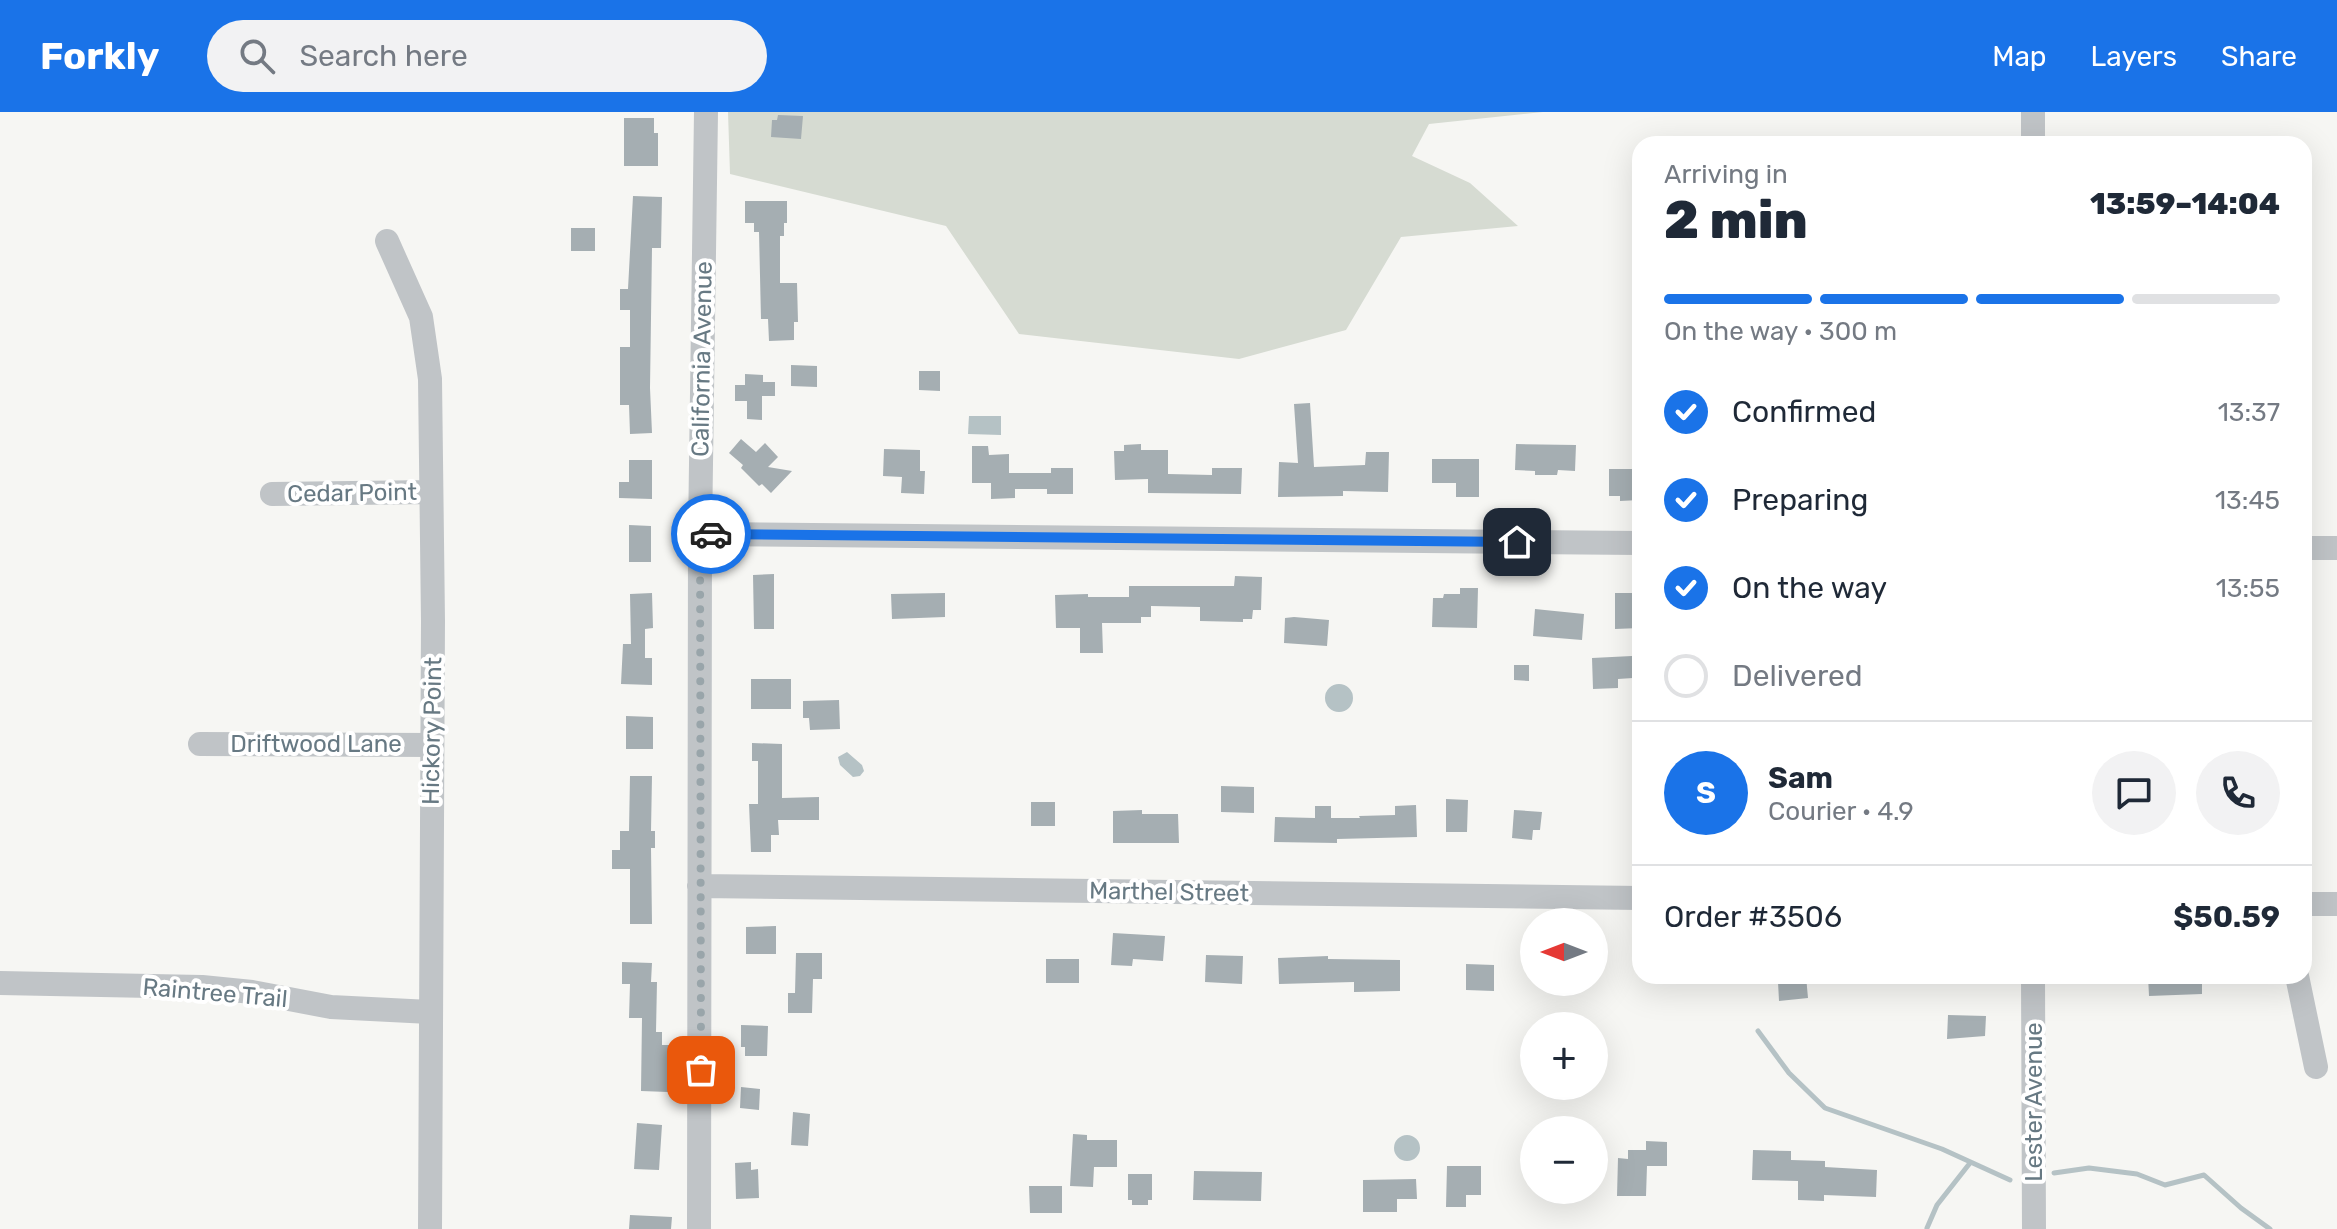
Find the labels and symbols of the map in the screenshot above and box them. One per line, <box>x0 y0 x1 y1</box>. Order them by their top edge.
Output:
street label: California Avenue <box>686 261 718 457</box>
street label: Cedar Point <box>287 478 417 508</box>
courier <box>671 494 751 574</box>
pin <box>1483 508 1551 576</box>
street label: Hickory Point <box>417 657 447 805</box>
street label: Driftwood Lane <box>230 730 402 758</box>
street label: Marthel Street <box>1089 877 1249 907</box>
north arrow <box>1520 908 1608 996</box>
street label: Raintree Trail <box>141 973 289 1013</box>
street label: Lester Avenue <box>2020 1022 2048 1182</box>
pin <box>667 1036 735 1104</box>

